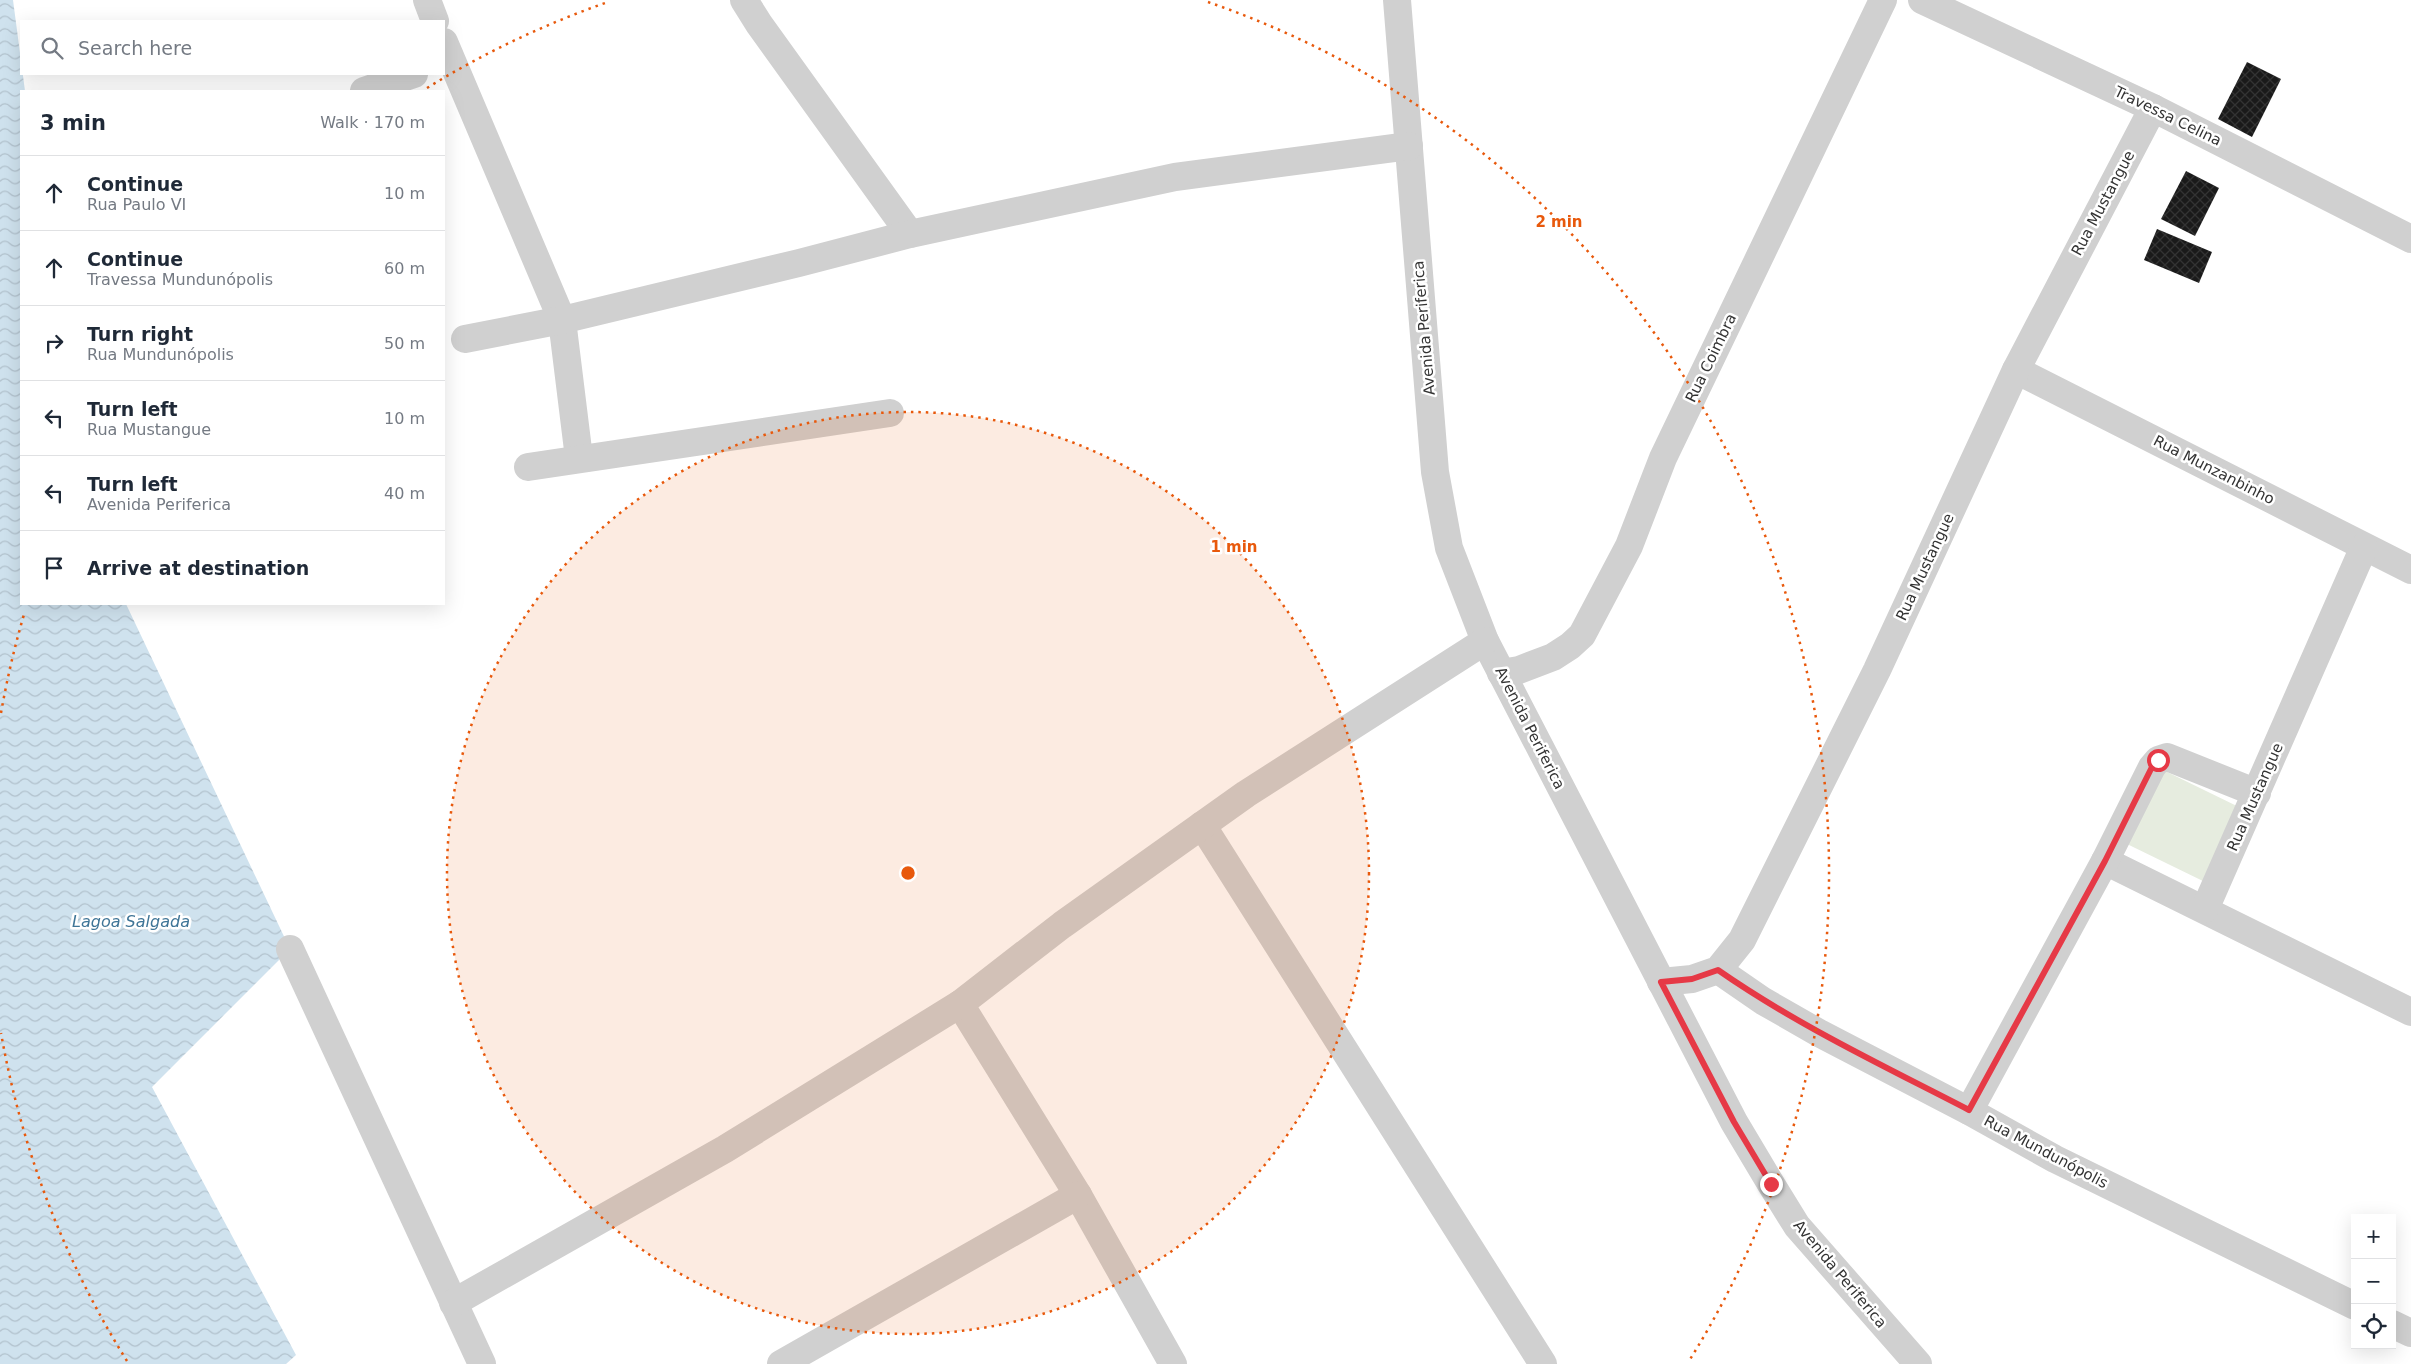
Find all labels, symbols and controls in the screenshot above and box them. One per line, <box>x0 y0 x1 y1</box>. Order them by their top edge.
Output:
search box <box>20 20 445 75</box>
icon: search <box>38 34 66 62</box>
text: Search here <box>78 37 192 59</box>
street label: Travessa Celina <box>2111 82 2224 150</box>
text: 3 min <box>40 111 106 135</box>
text: Walk · 170 m <box>320 113 425 132</box>
street label: Rua Mustangue <box>2068 147 2138 259</box>
text: Continue <box>87 173 183 195</box>
icon: ahead <box>40 179 68 207</box>
text: 10 m <box>384 184 425 203</box>
text: Rua Paulo VI <box>87 195 186 214</box>
text: 2 min <box>1535 213 1583 231</box>
text: Continue <box>87 248 183 270</box>
icon: ahead <box>40 254 68 282</box>
text: 60 m <box>384 259 425 278</box>
street label: Avenida Periferica <box>1409 260 1439 396</box>
text: Travessa Mundunópolis <box>87 270 273 289</box>
street label: Rua Coimbra <box>1682 311 1740 405</box>
text: Turn right <box>87 323 193 345</box>
icon: right <box>40 329 68 357</box>
text: 50 m <box>384 334 425 353</box>
text: Rua Mundunópolis <box>87 345 234 364</box>
text: Turn left <box>87 398 178 420</box>
icon: left <box>40 404 68 432</box>
text: 10 m <box>384 409 425 428</box>
text: Rua Mustangue <box>87 420 211 439</box>
street label: Rua Munzanbinho <box>2150 432 2278 508</box>
text: Turn left <box>87 473 178 495</box>
icon: left <box>40 479 68 507</box>
text: 40 m <box>384 484 425 503</box>
text: Avenida Periferica <box>87 495 231 514</box>
street label: Rua Mustangue <box>1892 510 1958 624</box>
text: 1 min <box>1210 538 1258 556</box>
icon: arrive <box>40 554 68 582</box>
text: Arrive at destination <box>87 557 309 579</box>
street label: Avenida Periferica <box>1491 664 1569 792</box>
street label: Rua Mustangue <box>2223 740 2287 854</box>
route start <box>2147 749 2170 772</box>
centre of rings <box>899 864 917 882</box>
water label: Lagoa Salgada <box>72 912 190 931</box>
street label: Rua Mundunópolis <box>1981 1112 2111 1192</box>
route end <box>1760 1173 1783 1196</box>
map controls <box>2351 1214 2396 1349</box>
button: + <box>2351 1214 2396 1259</box>
street label: Avenida Periferica <box>1790 1217 1890 1331</box>
button: − <box>2351 1259 2396 1304</box>
button: locate <box>2351 1304 2396 1349</box>

